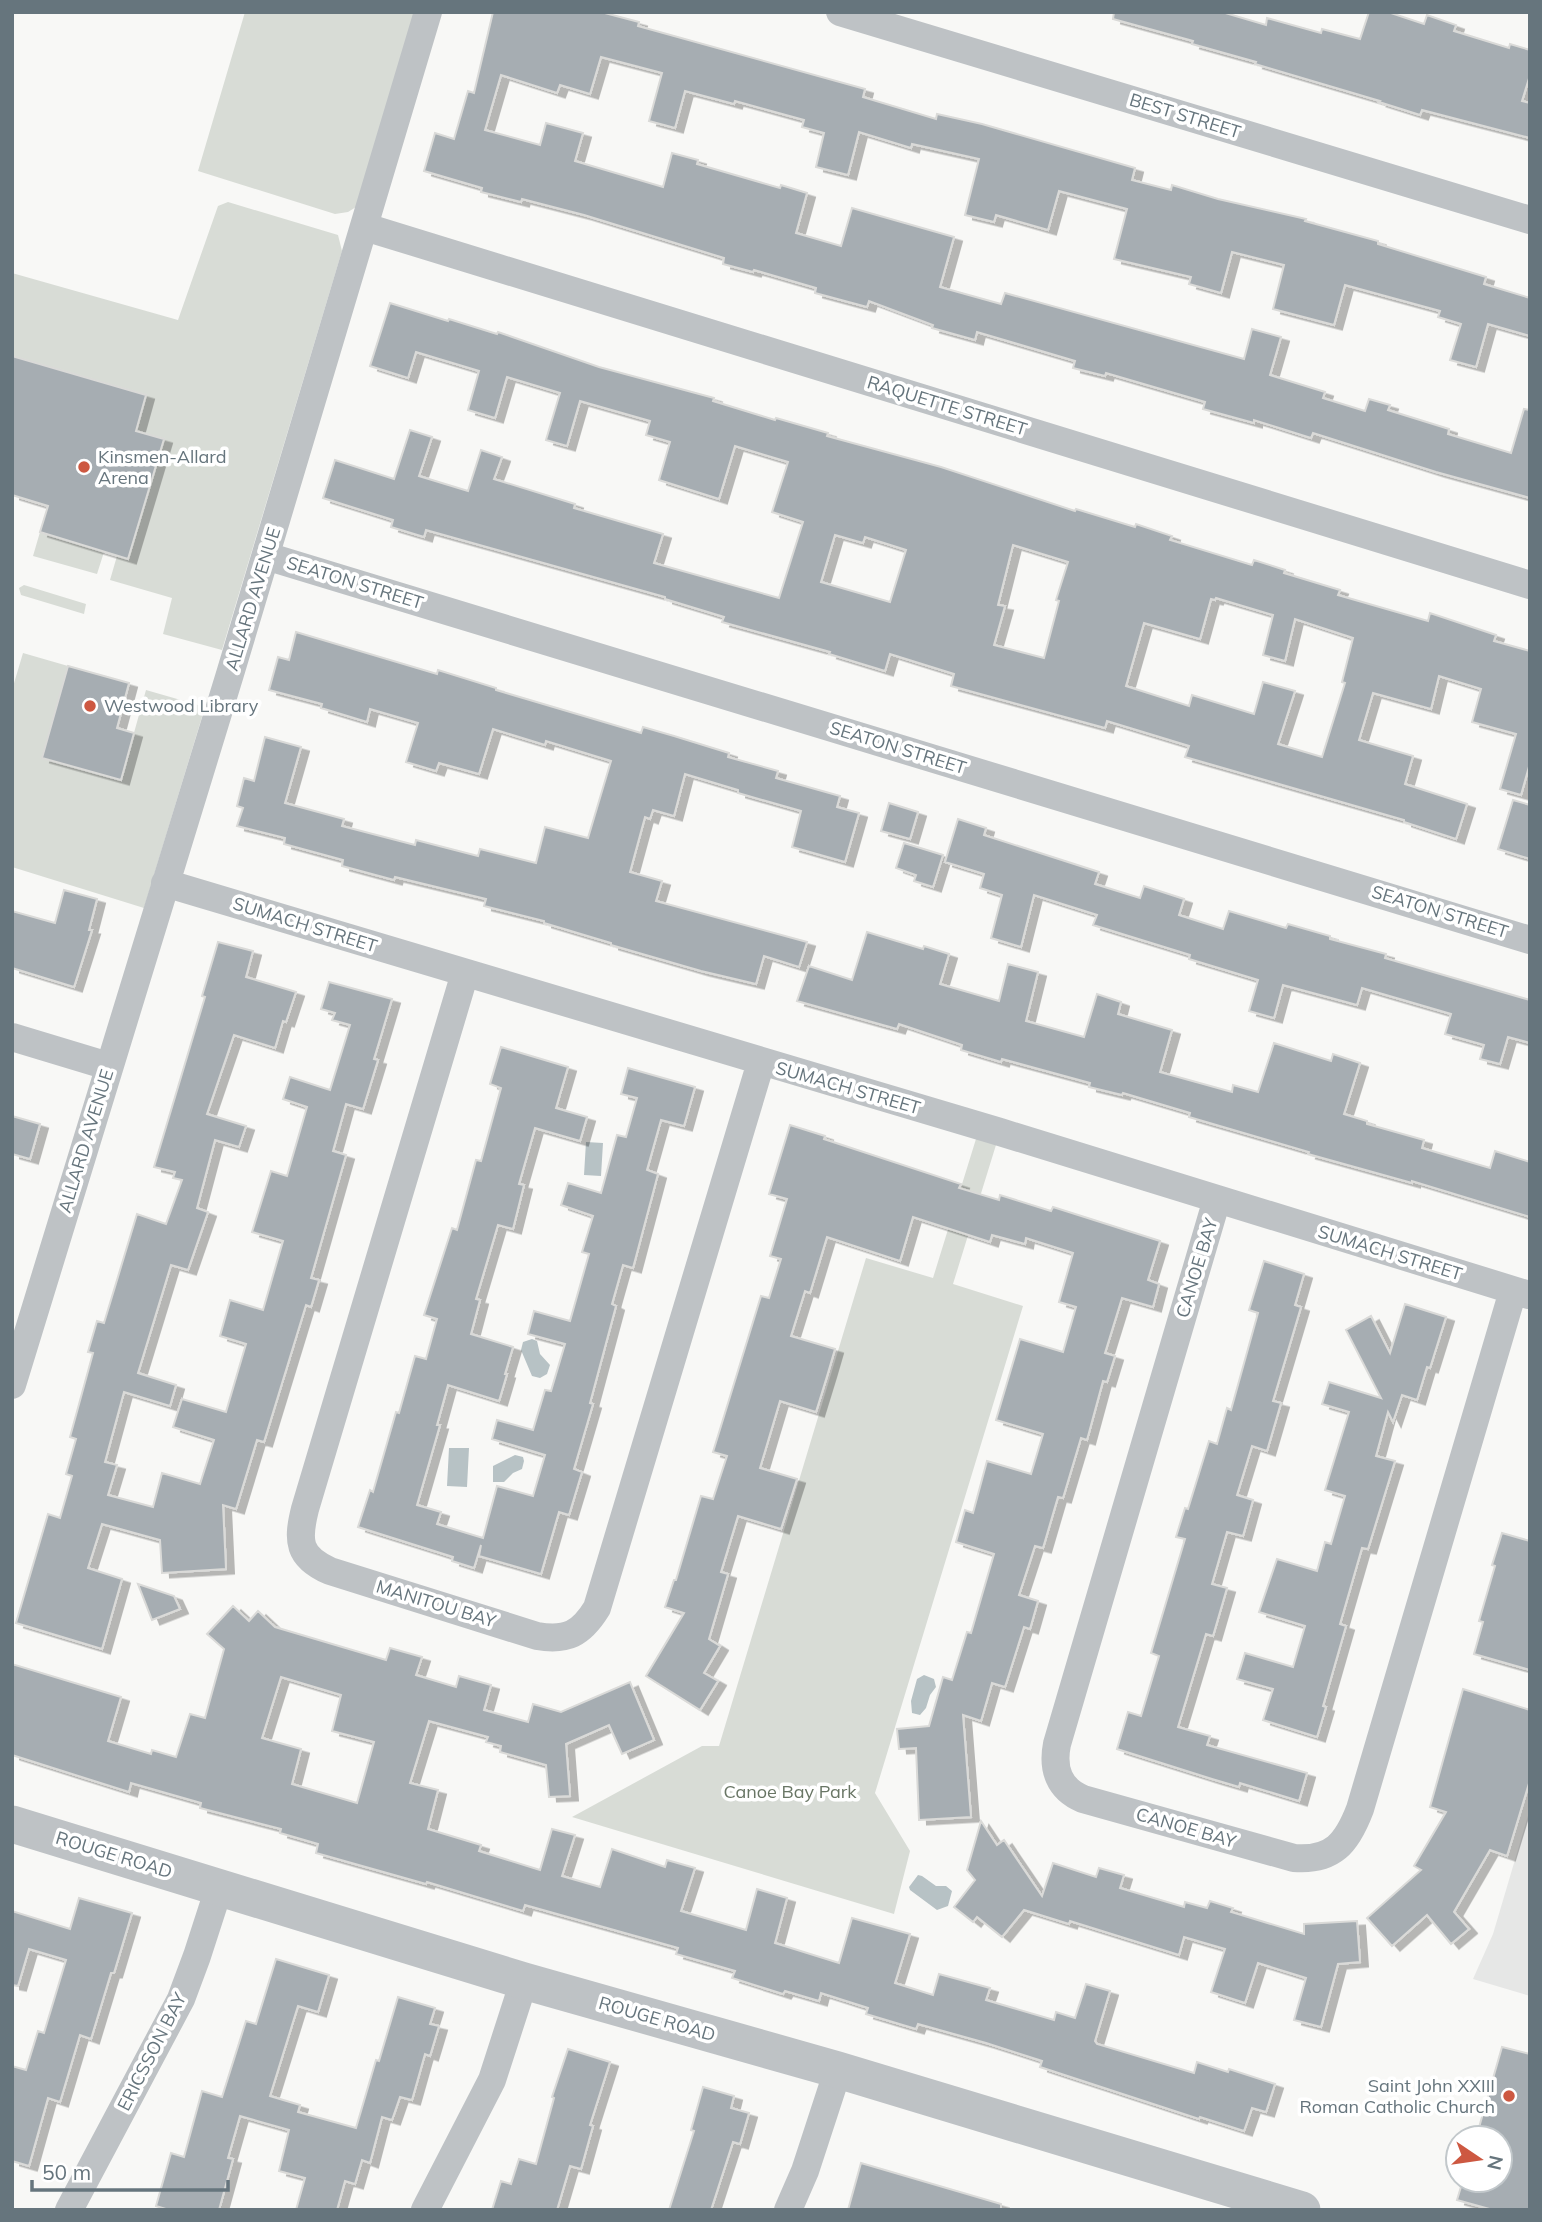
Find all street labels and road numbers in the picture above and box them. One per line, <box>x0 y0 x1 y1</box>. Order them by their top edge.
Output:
street label: BEST STREET <box>1127 88 1244 143</box>
street label: RAQUETTE STREET <box>864 370 1030 441</box>
street label: ALLARD AVENUE <box>220 524 285 673</box>
street label: SEATON STREET <box>284 551 426 614</box>
street label: SEATON STREET <box>827 716 969 779</box>
street label: SEATON STREET <box>1369 880 1511 943</box>
street label: SUMACH STREET <box>230 892 380 957</box>
street label: SUMACH STREET <box>773 1056 923 1119</box>
street label: ALLARD AVENUE <box>53 1066 118 1215</box>
street label: CANOE BAY <box>1170 1214 1223 1320</box>
street label: SUMACH STREET <box>1315 1220 1465 1285</box>
street label: MANITOU BAY <box>374 1574 500 1633</box>
street label: CANOE BAY <box>1133 1802 1240 1853</box>
street label: ROUGE ROAD <box>53 1826 175 1883</box>
street label: ERICSSON BAY <box>112 1988 192 2115</box>
street label: ROUGE ROAD <box>596 1991 718 2046</box>

